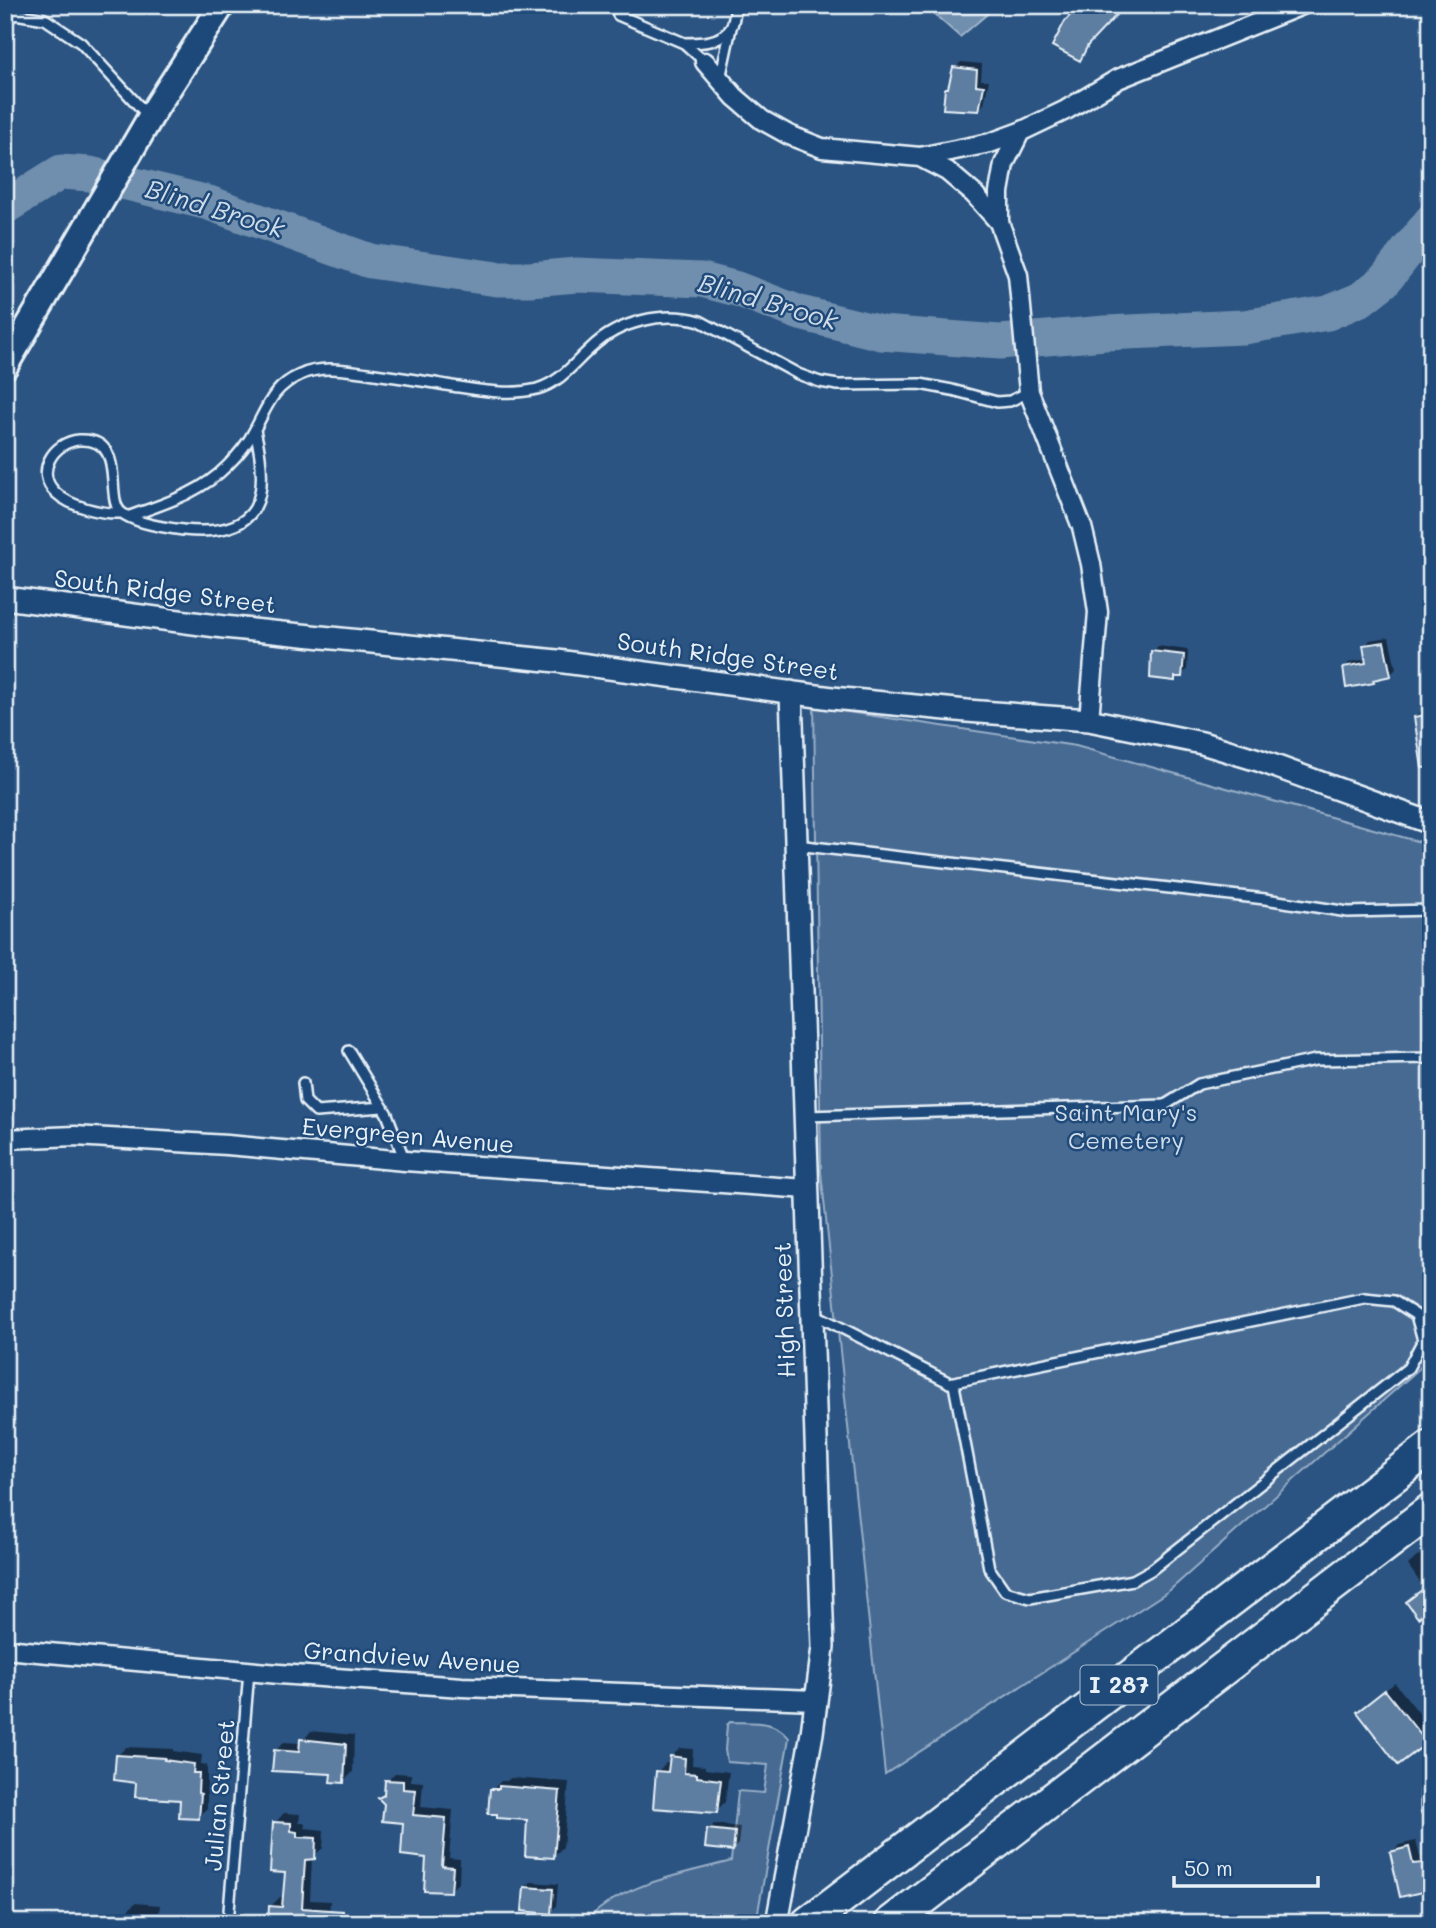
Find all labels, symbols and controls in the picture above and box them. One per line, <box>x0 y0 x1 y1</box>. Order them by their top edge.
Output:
water label: Blind Brook <box>142 171 290 246</box>
water label: Blind Brook <box>695 265 843 338</box>
street label: South Ridge Street <box>52 562 278 620</box>
street label: South Ridge Street <box>615 625 841 686</box>
park label: Saint Mary's Cemetery <box>1055 1096 1197 1155</box>
street label: Evergreen Avenue <box>301 1110 516 1159</box>
street label: High Street <box>766 1242 801 1379</box>
street label: Grandview Avenue <box>303 1633 522 1680</box>
road number: I 287 <box>1080 1666 1158 1704</box>
street label: Julian Street <box>196 1718 241 1872</box>
scale bar <box>1174 1844 1317 1888</box>
text: 50 m <box>1184 1854 1233 1881</box>

